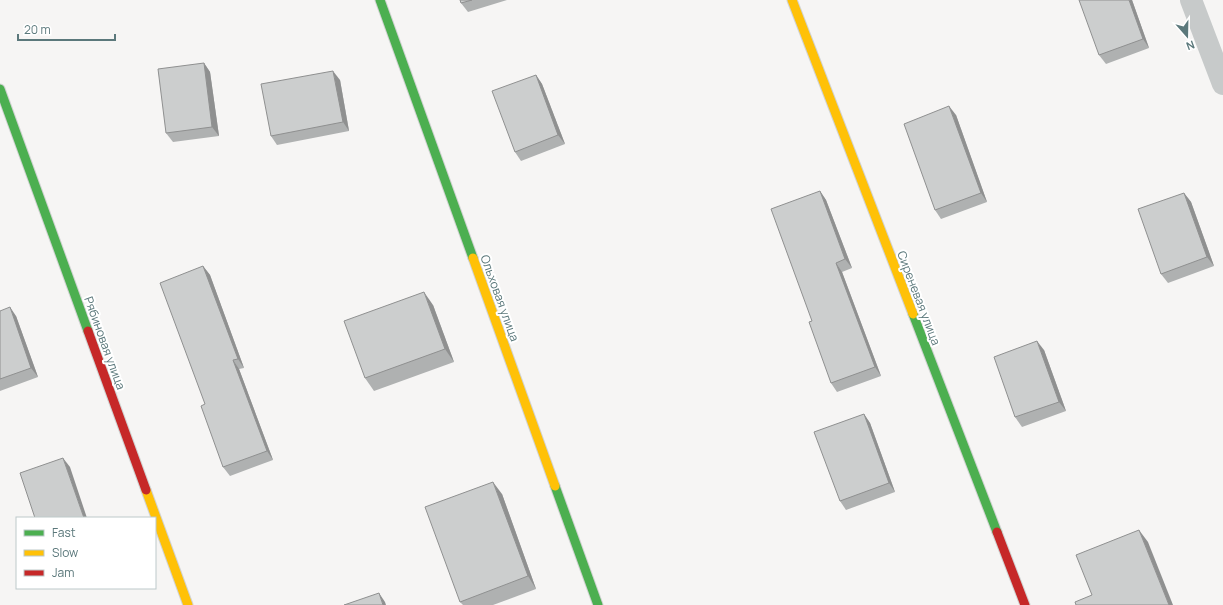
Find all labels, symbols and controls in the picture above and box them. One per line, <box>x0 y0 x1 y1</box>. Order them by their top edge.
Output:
scale bar <box>18 16 115 42</box>
north arrow <box>1167 16 1207 56</box>
text: 20 m <box>24 21 51 38</box>
text: N <box>1184 37 1197 54</box>
street label: Сиреневая улица <box>893 248 945 348</box>
street label: Ольховая улица <box>476 252 524 344</box>
street label: Рябиновая улица <box>80 294 130 392</box>
legend <box>16 517 156 589</box>
text: Fast <box>52 524 76 541</box>
text: Slow <box>52 544 78 561</box>
text: Jam <box>52 564 74 581</box>

